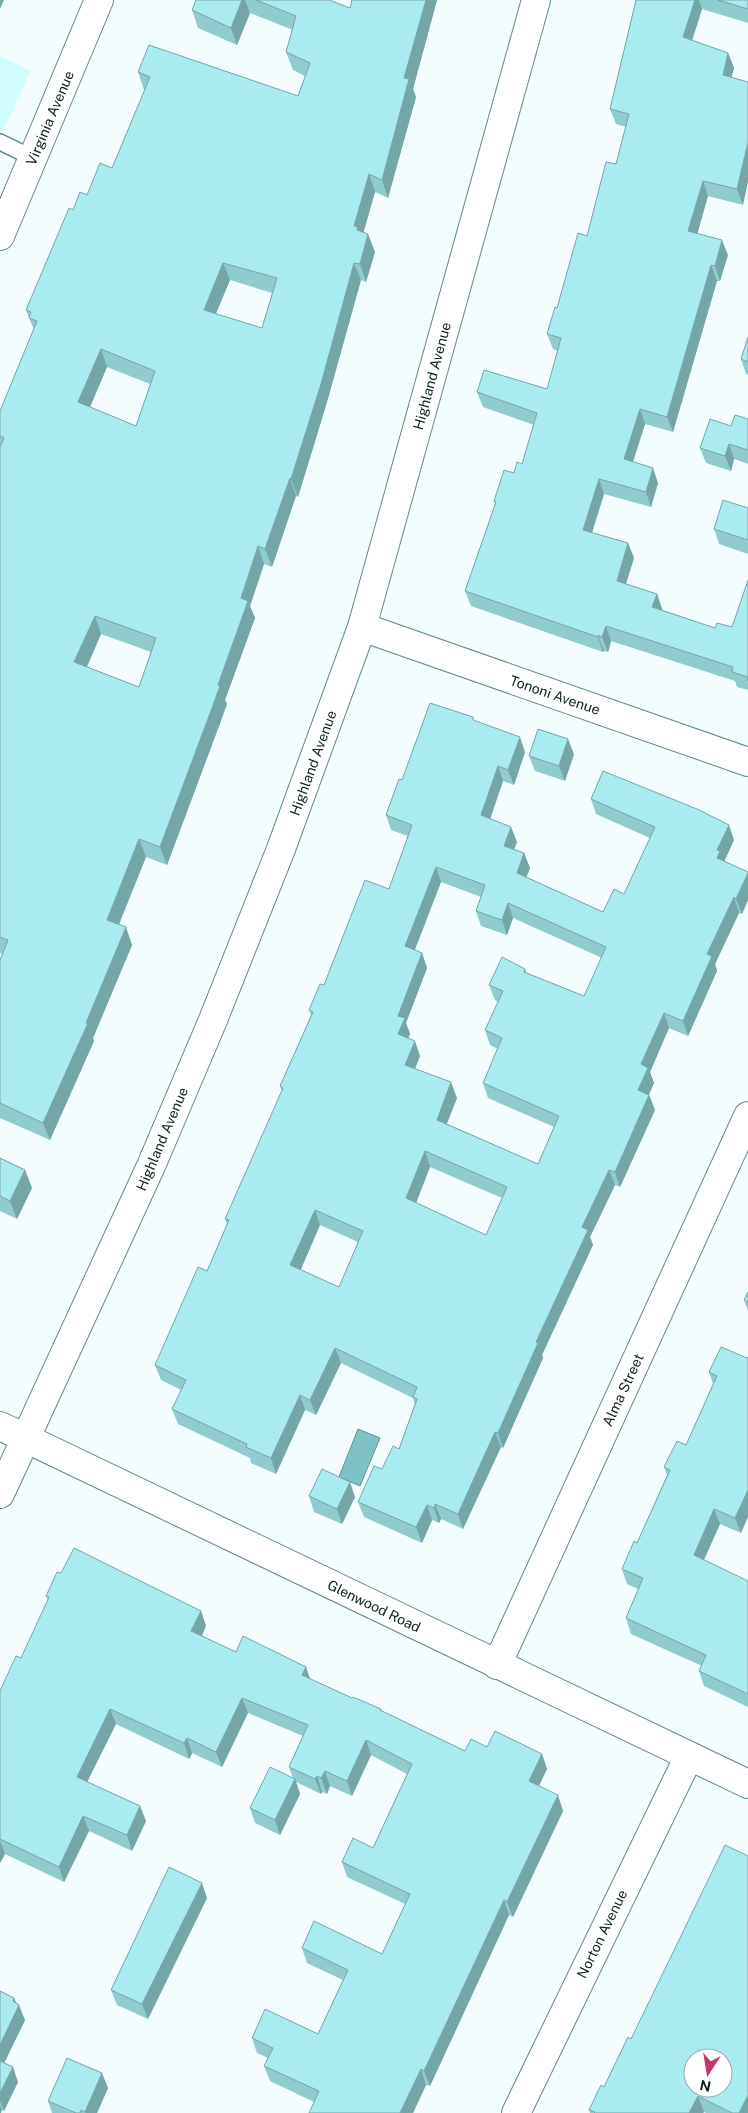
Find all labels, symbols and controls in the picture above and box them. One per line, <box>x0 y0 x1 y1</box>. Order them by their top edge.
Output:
street label: Virginia Avenue <box>23 68 77 168</box>
street label: Highland Avenue <box>410 320 454 432</box>
street label: Tononi Avenue <box>508 672 602 718</box>
street label: Highland Avenue <box>287 708 339 818</box>
street label: Highland Avenue <box>133 1085 191 1193</box>
street label: Alma Street <box>599 1351 647 1429</box>
street label: Glenwood Road <box>325 1577 423 1635</box>
street label: Norton Avenue <box>574 1887 630 1981</box>
north arrow <box>683 2048 733 2098</box>
text: N <box>698 2077 712 2095</box>

